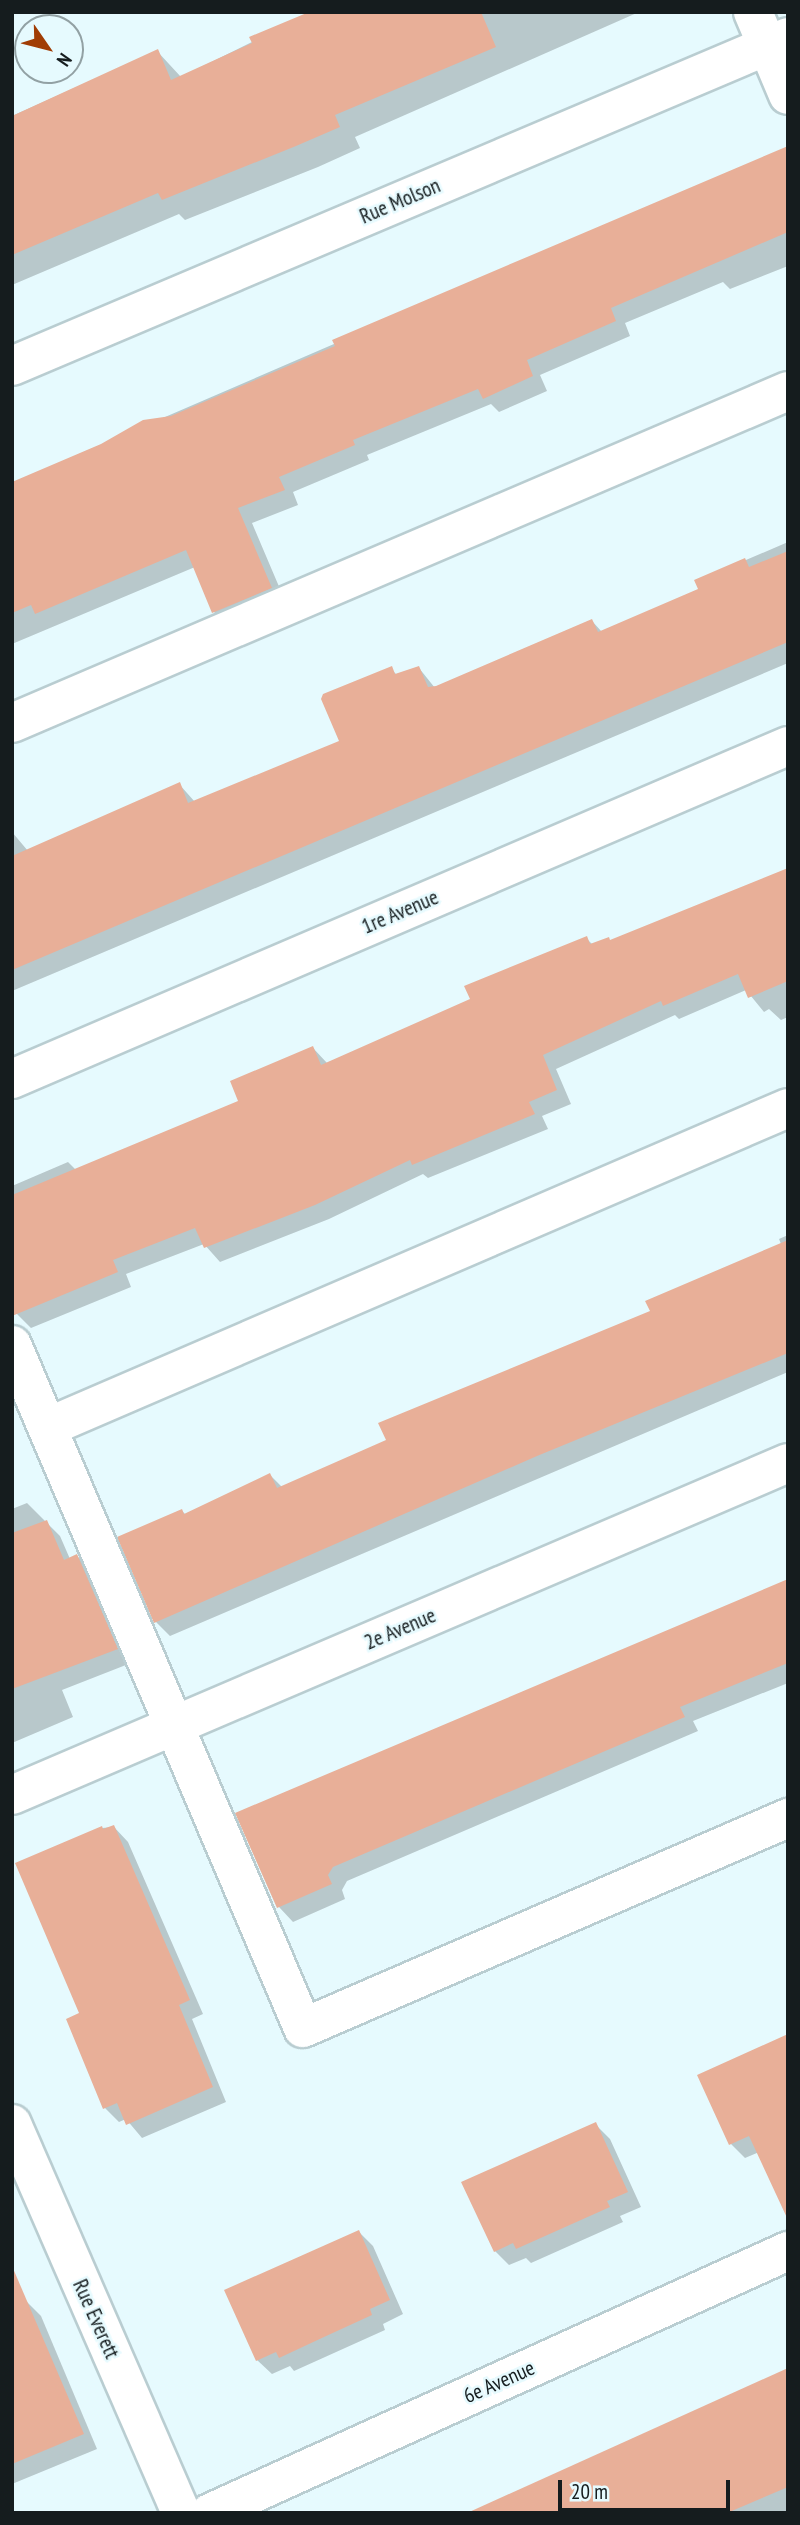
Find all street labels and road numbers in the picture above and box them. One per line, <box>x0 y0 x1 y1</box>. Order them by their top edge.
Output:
street label: Rue Molson <box>356 173 444 229</box>
street label: 1re Avenue <box>358 884 442 940</box>
street label: 2e Avenue <box>360 1603 440 1655</box>
street label: Rue Everett <box>67 2275 125 2363</box>
street label: 6e Avenue <box>459 2355 539 2409</box>

